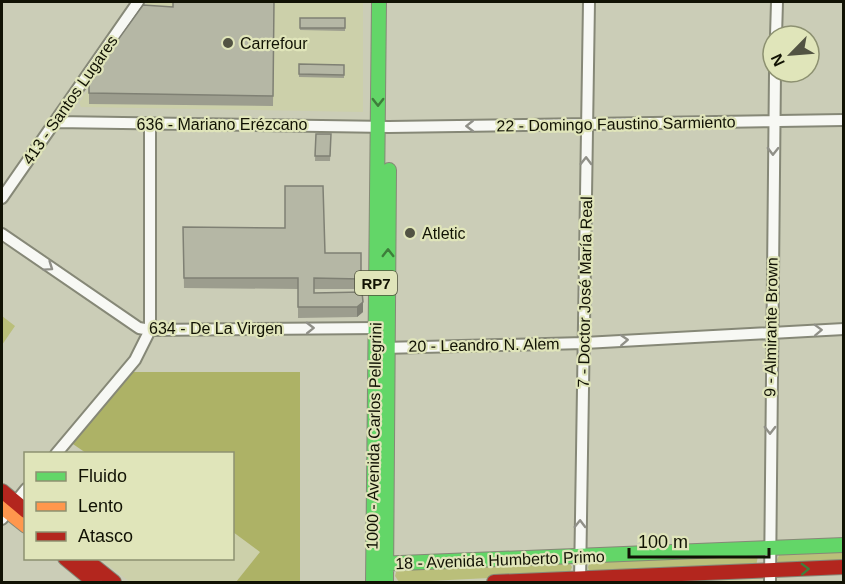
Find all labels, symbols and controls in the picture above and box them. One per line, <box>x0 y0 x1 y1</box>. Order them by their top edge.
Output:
north arrow <box>761 24 821 84</box>
street label: 413 - Santos Lugares <box>19 32 121 168</box>
place label: Carrefour <box>240 35 308 52</box>
marker: Carrefour <box>221 36 235 50</box>
text: N <box>768 51 788 69</box>
one-way arrow <box>372 97 384 106</box>
street label: 22 - Domingo Faustino Sarmiento <box>496 113 736 135</box>
street label: 636 - Mariano Erézcano <box>137 116 307 133</box>
one-way arrow <box>466 120 475 132</box>
one-way arrow <box>767 147 780 156</box>
one-way arrow <box>580 157 593 166</box>
street label: 7 - Doctor José María Real <box>575 196 595 388</box>
place label: Atletic <box>422 225 466 242</box>
marker: Atletic <box>403 226 417 240</box>
one-way arrow <box>382 249 394 258</box>
street label: 9 - Almirante Brown <box>761 257 781 397</box>
one-way arrow <box>43 260 54 271</box>
road number: RP7 <box>355 271 397 295</box>
street label: 634 - De La Virgen <box>149 320 283 337</box>
one-way arrow <box>305 322 314 334</box>
street label: 1000 - Avenida Carlos Pellegrini <box>364 322 384 550</box>
one-way arrow <box>814 323 823 336</box>
one-way arrow <box>619 334 628 347</box>
street label: 20 - Leandro N. Alem <box>408 335 560 355</box>
one-way arrow <box>764 426 776 435</box>
legend <box>24 452 234 560</box>
text: Fluido <box>78 466 127 486</box>
text: Lento <box>78 496 123 516</box>
one-way arrow <box>574 520 587 529</box>
scale bar <box>629 521 768 559</box>
text: Atasco <box>78 526 133 546</box>
text: 100 m <box>638 532 688 552</box>
street label: 18 - Avenida Humberto Primo <box>395 548 605 572</box>
one-way arrow <box>800 563 809 575</box>

